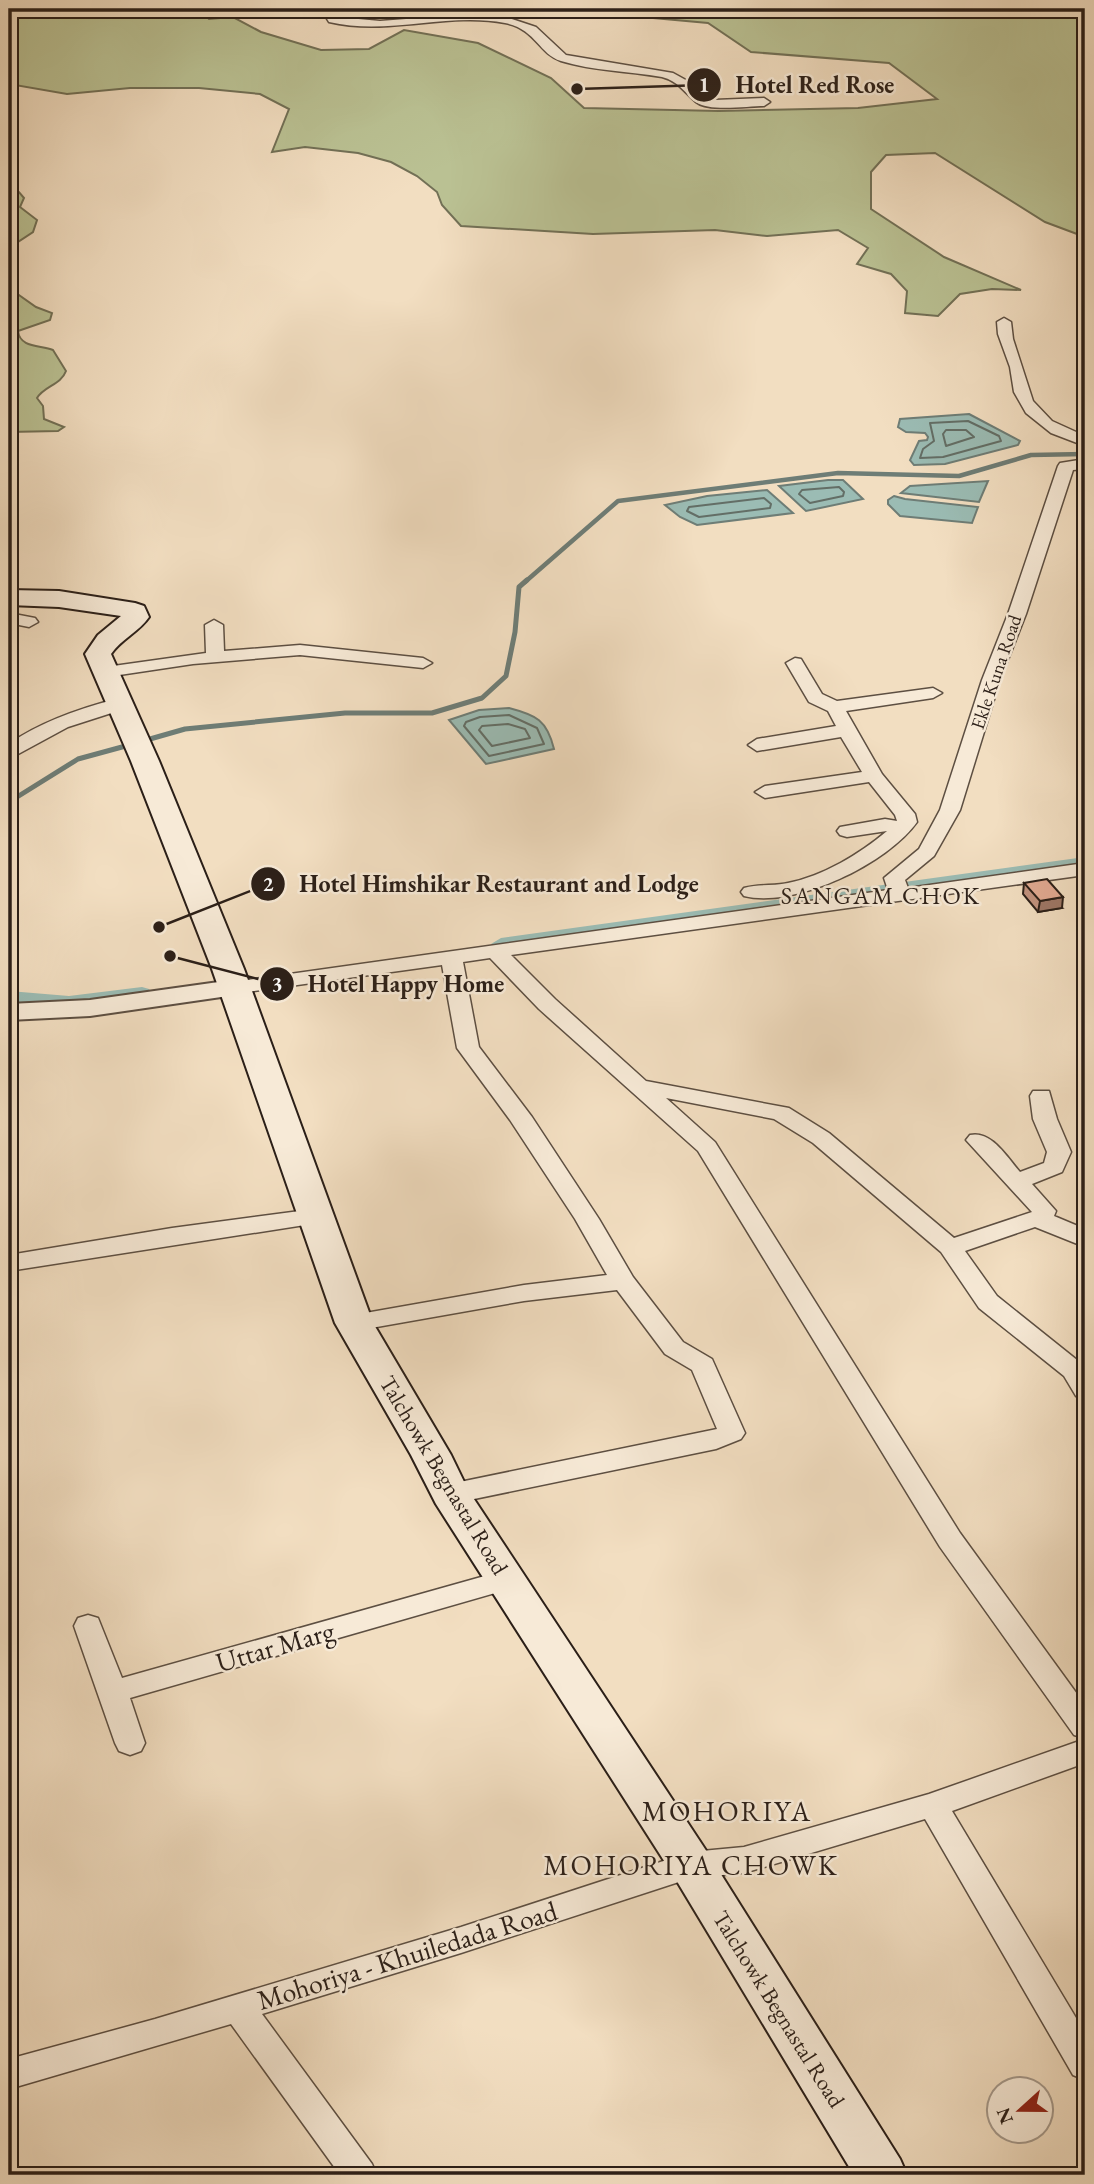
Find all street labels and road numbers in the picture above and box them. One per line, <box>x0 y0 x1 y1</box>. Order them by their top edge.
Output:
street label: Ekle Kuna Road <box>965 611 1027 733</box>
street label: Talchowk Begnastal Road <box>373 1370 515 1580</box>
street label: Uttar Marg <box>212 1612 339 1680</box>
street label: Mohoriya - Khuiledada Road <box>253 1892 562 2018</box>
street label: Talchowk Begnastal Road <box>706 1905 852 2113</box>

